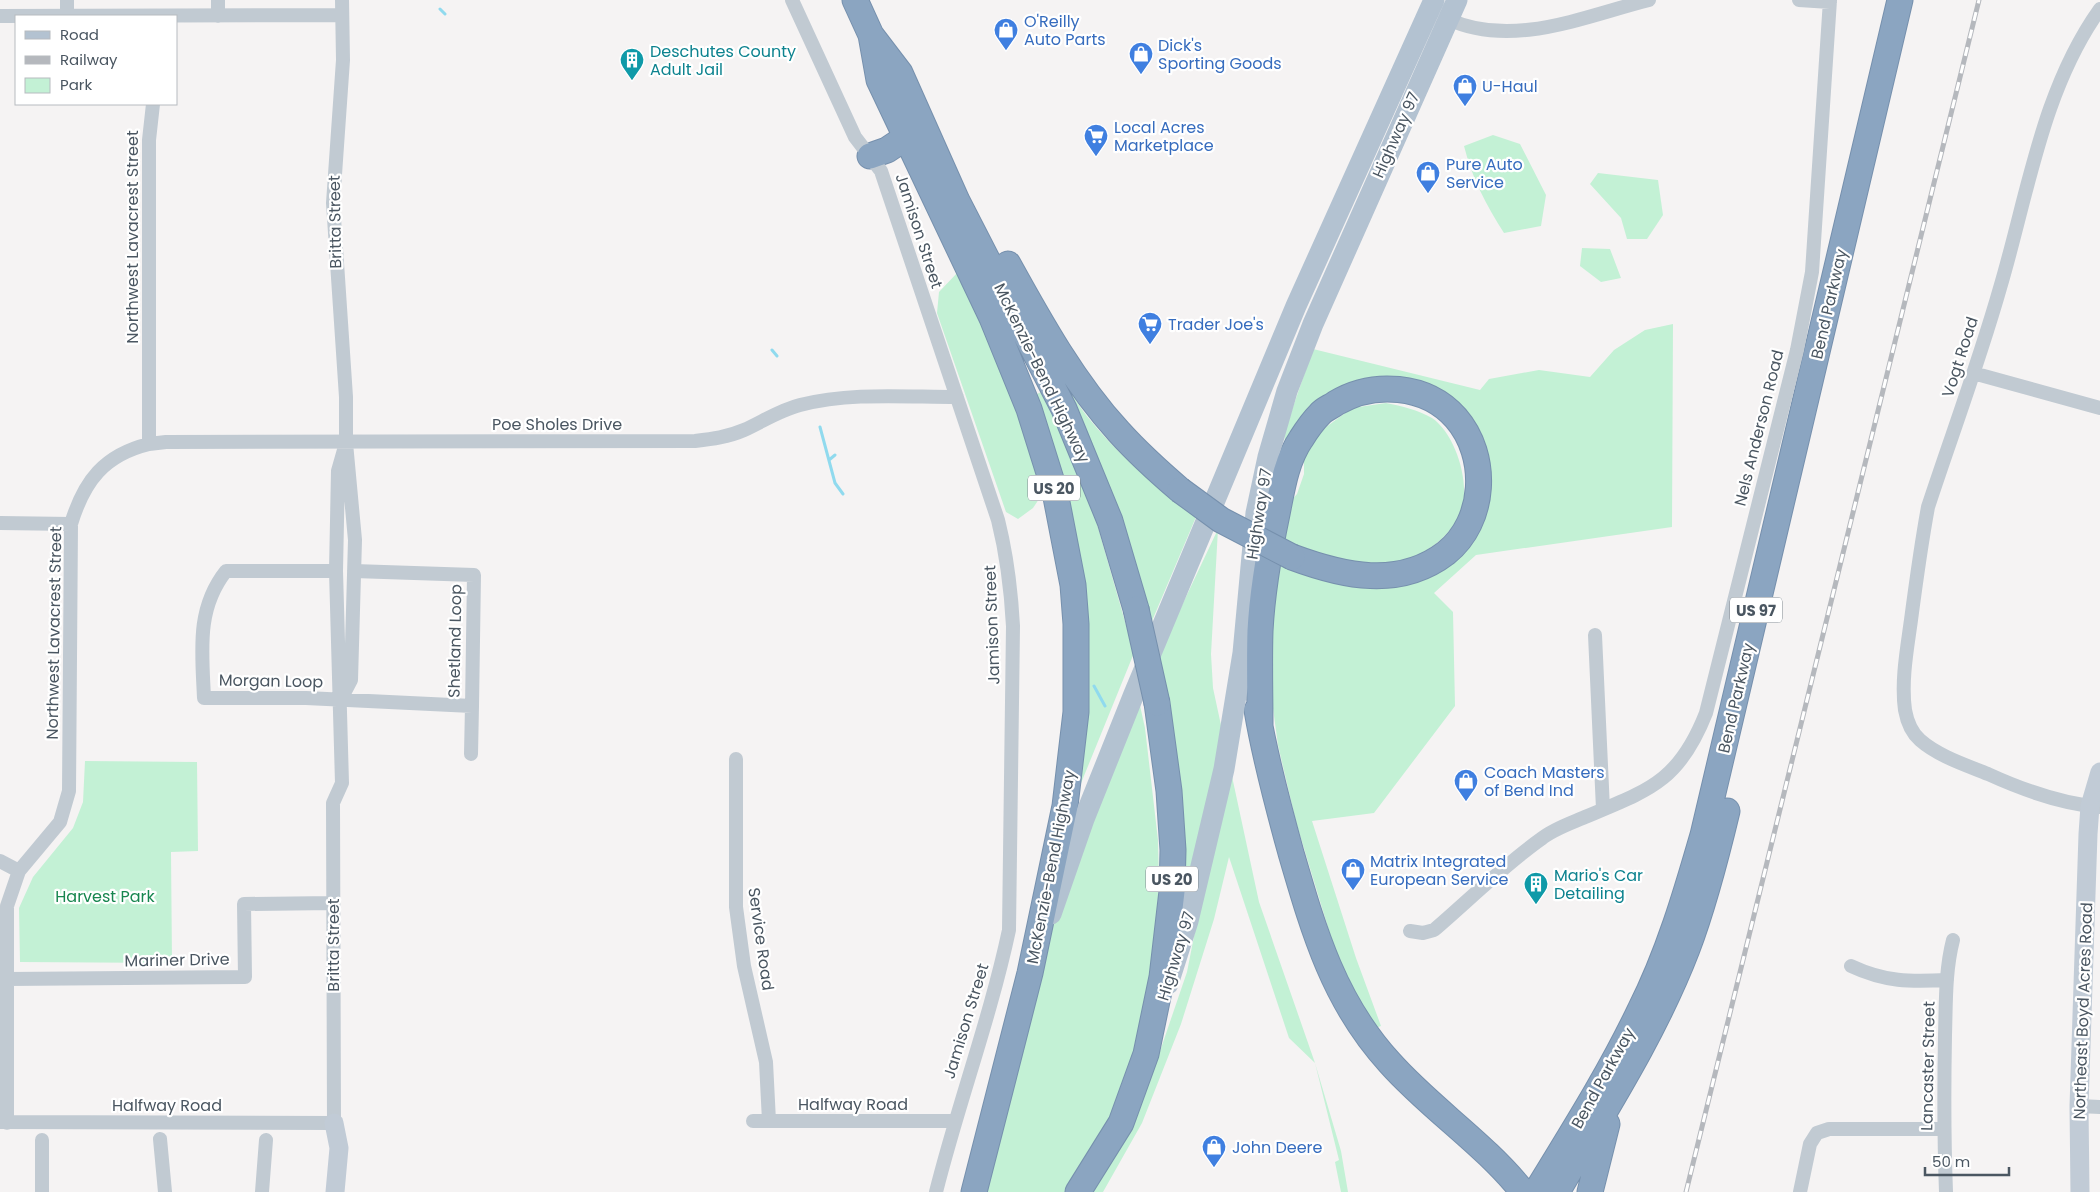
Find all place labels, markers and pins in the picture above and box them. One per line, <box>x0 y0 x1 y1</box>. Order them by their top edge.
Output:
place label: O'Reilly Auto Parts <box>1024 10 1106 51</box>
shop icon: O'Reilly Auto Parts <box>993 17 1019 51</box>
place label: Dick's Sporting Goods <box>1158 34 1282 75</box>
place label: Deschutes County Adult Jail <box>650 40 796 81</box>
shop icon: Dick's Sporting Goods <box>1128 41 1154 75</box>
building icon: Deschutes County Adult Jail <box>619 47 645 81</box>
shop icon: U-Haul <box>1452 73 1478 107</box>
place label: U-Haul <box>1482 75 1538 98</box>
place label: Local Acres Marketplace <box>1114 116 1214 157</box>
supermarket icon: Local Acres Marketplace <box>1083 123 1109 157</box>
place label: Pure Auto Service <box>1446 153 1523 194</box>
shop icon: Pure Auto Service <box>1415 160 1441 194</box>
supermarket icon: Trader Joe's <box>1137 311 1163 345</box>
place label: Trader Joe's <box>1168 313 1264 336</box>
place label: Coach Masters of Bend Ind <box>1484 761 1605 802</box>
shop icon: Coach Masters of Bend Ind <box>1453 768 1479 802</box>
place label: Matrix Integrated European Service <box>1370 850 1509 891</box>
shop icon: Matrix Integrated European Service <box>1340 857 1366 891</box>
place label: Mario's Car Detailing <box>1554 864 1643 905</box>
building icon: Mario's Car Detailing <box>1523 871 1549 905</box>
shop icon: John Deere <box>1201 1134 1227 1168</box>
place label: John Deere <box>1232 1136 1323 1159</box>

